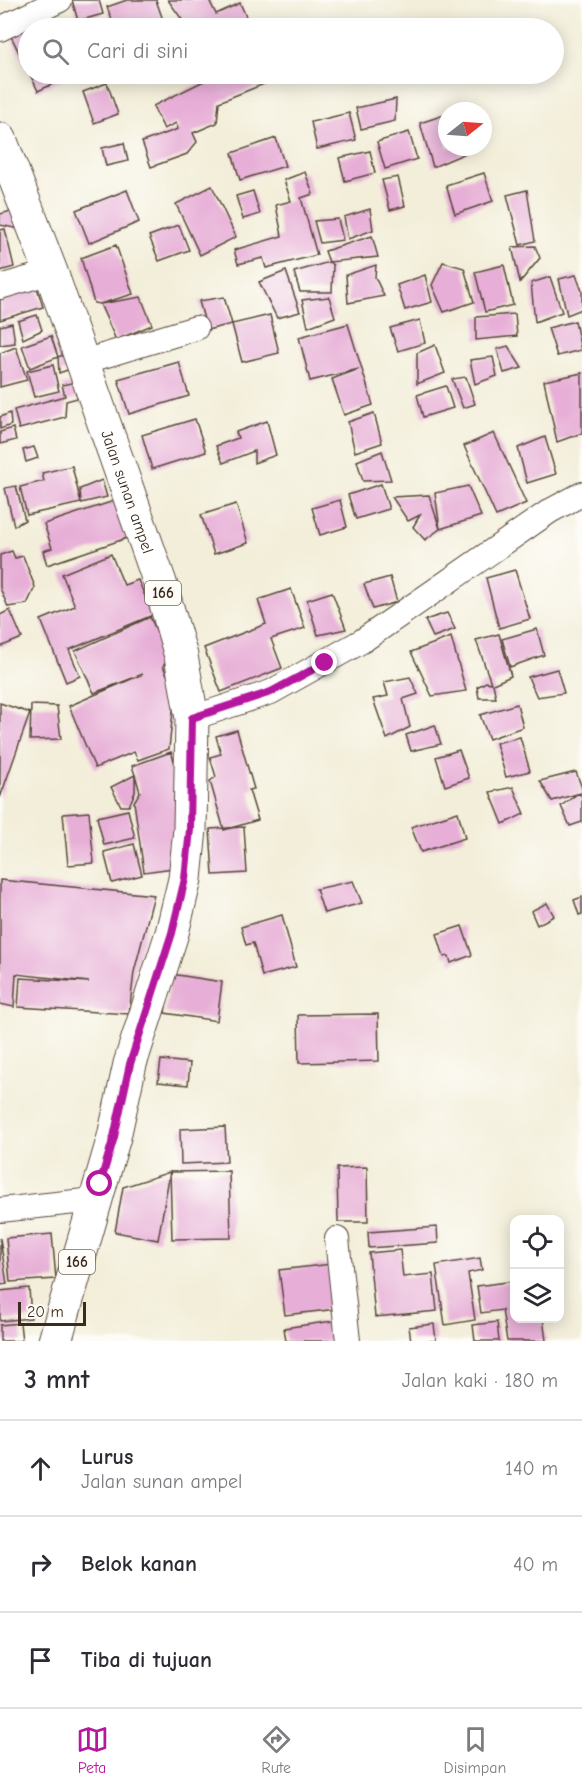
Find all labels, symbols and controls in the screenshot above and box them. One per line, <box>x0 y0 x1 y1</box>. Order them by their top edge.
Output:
search box <box>18 18 564 84</box>
icon: search <box>39 35 72 68</box>
text: Cari di sini <box>87 38 188 64</box>
north arrow <box>438 102 492 156</box>
street label: Jalan sunan ampel <box>97 428 157 556</box>
road number: 166 <box>145 581 181 605</box>
route end <box>311 649 337 675</box>
route start <box>86 1170 112 1196</box>
map controls <box>510 1215 564 1323</box>
button: locate <box>510 1215 564 1269</box>
road number: 166 <box>59 1250 95 1274</box>
button: layers <box>510 1269 564 1323</box>
scale bar <box>18 1299 86 1326</box>
text: 20 m <box>27 1303 64 1321</box>
text: 3 mnt <box>24 1365 89 1395</box>
text: Jalan kaki · 180 m <box>402 1369 558 1392</box>
text: Lurus <box>81 1444 133 1470</box>
icon: ahead <box>24 1452 57 1485</box>
text: 140 m <box>505 1457 558 1480</box>
text: Jalan sunan ampel <box>81 1470 242 1493</box>
icon: right <box>24 1548 57 1581</box>
text: Belok kanan <box>81 1551 197 1577</box>
text: 40 m <box>513 1553 558 1576</box>
icon: arrive <box>24 1644 57 1677</box>
text: Tiba di tujuan <box>81 1647 212 1673</box>
tab: Peta <box>76 1723 109 1777</box>
tab: Rute <box>260 1723 293 1777</box>
tab: Disimpan <box>444 1723 506 1777</box>

